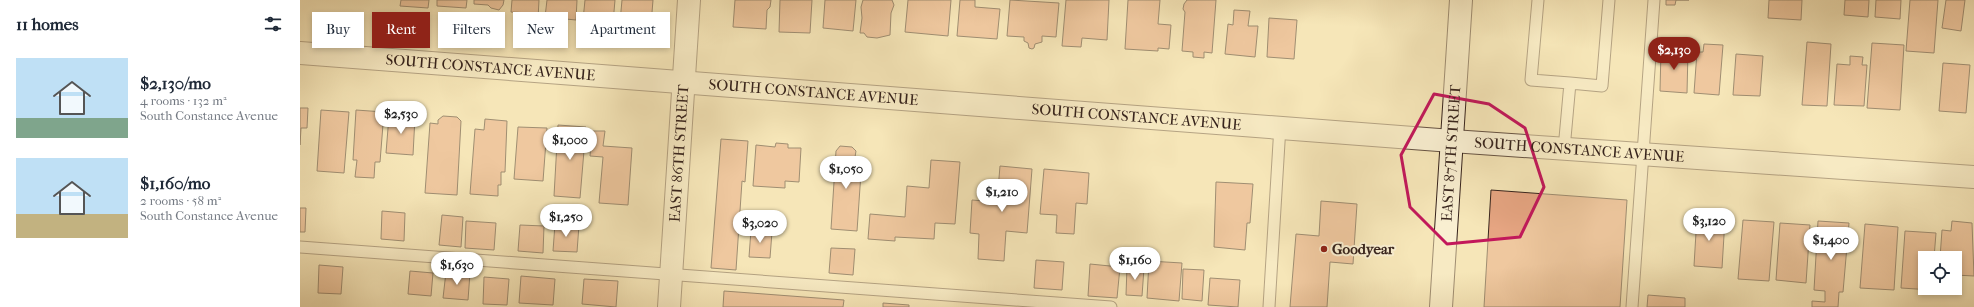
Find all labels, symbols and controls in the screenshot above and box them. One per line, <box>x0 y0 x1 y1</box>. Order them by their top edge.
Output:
chip: Buy <box>312 12 364 48</box>
chip: Rent <box>372 12 430 48</box>
chip: Filters <box>438 12 505 48</box>
chip: New <box>513 12 568 48</box>
chip: Apartment <box>576 12 670 48</box>
icon: filters <box>262 13 284 35</box>
text: 11 homes <box>16 14 79 34</box>
pin: $2,130 <box>1641 37 1707 71</box>
text: $2,130 <box>1657 42 1691 57</box>
street label: SOUTH CONSTANCE AVENUE <box>385 51 596 85</box>
text: $2,130/mo <box>140 73 211 93</box>
icon: home <box>48 74 96 122</box>
street label: SOUTH CONSTANCE AVENUE <box>708 75 919 109</box>
street label: EAST 86TH STREET <box>666 83 693 223</box>
street label: EAST 87TH STREET <box>1438 83 1465 222</box>
text: 4 rooms · 132 m² <box>140 93 227 108</box>
street label: SOUTH CONSTANCE AVENUE <box>1031 100 1242 134</box>
pin: $2,530 <box>368 101 434 135</box>
text: $2,530 <box>384 106 418 121</box>
text: South Constance Avenue <box>140 108 278 123</box>
pin: $1,000 <box>537 127 603 161</box>
text: $1,000 <box>552 132 588 147</box>
street label: SOUTH CONSTANCE AVENUE <box>1474 134 1685 166</box>
pin: $1,050 <box>813 156 879 190</box>
text: $1,050 <box>829 161 863 176</box>
text: $1,160/mo <box>140 173 210 193</box>
icon: home <box>48 174 96 222</box>
pin: $1,210 <box>969 179 1035 213</box>
text: $1,210 <box>986 184 1018 199</box>
text: 2 rooms · 58 m² <box>140 193 221 208</box>
pin: $1,250 <box>533 204 599 238</box>
text: South Constance Avenue <box>140 208 278 223</box>
pin: $3,120 <box>1676 208 1742 242</box>
text: $1,250 <box>549 209 583 224</box>
pin: $3,020 <box>727 210 793 244</box>
text: $3,120 <box>1692 213 1726 228</box>
text: $3,020 <box>742 215 778 230</box>
pin: $1,400 <box>1798 227 1864 261</box>
text: $1,400 <box>1813 232 1849 247</box>
place label: Goodyear <box>1332 240 1395 258</box>
marker: Goodyear <box>1319 244 1329 254</box>
pin: $1,160 <box>1102 247 1168 281</box>
map controls <box>1918 251 1962 295</box>
button: locate <box>1918 251 1962 295</box>
pin: $1,630 <box>424 252 490 286</box>
text: $1,160 <box>1118 252 1152 267</box>
text: $1,630 <box>440 257 474 272</box>

